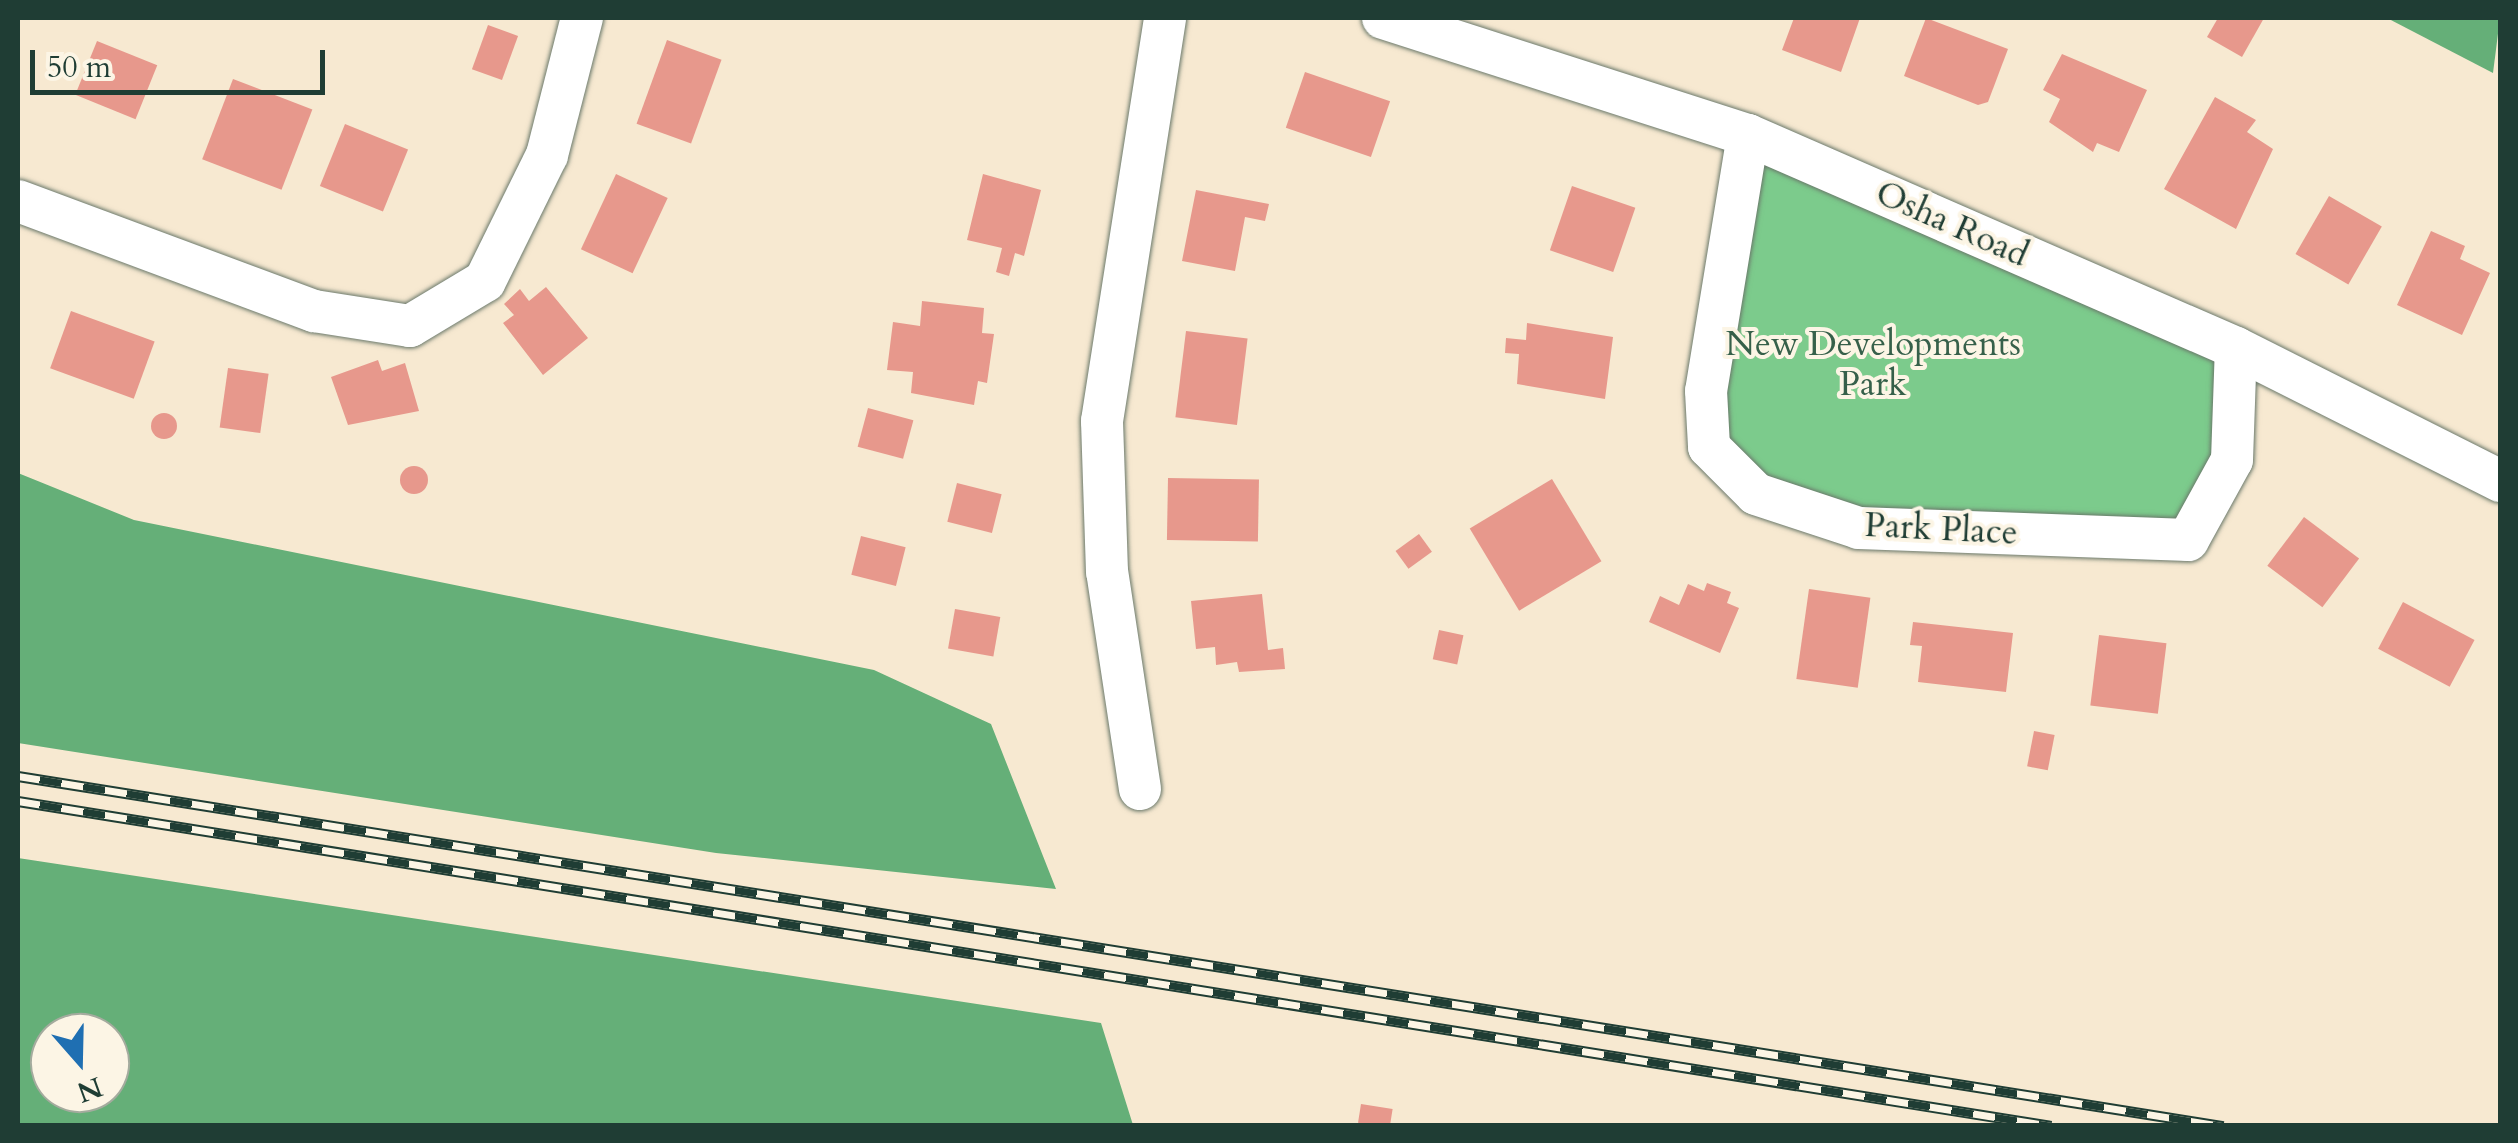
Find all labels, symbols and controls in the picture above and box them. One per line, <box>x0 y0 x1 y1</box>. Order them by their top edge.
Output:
scale bar <box>35 30 330 92</box>
text: 50 m <box>47 47 111 88</box>
street label: Osha Road <box>1869 172 2035 276</box>
park label: New Developments Park <box>1725 323 2021 405</box>
street label: Park Place <box>1863 504 2019 554</box>
north arrow <box>30 1013 130 1113</box>
text: N <box>72 1067 107 1111</box>

